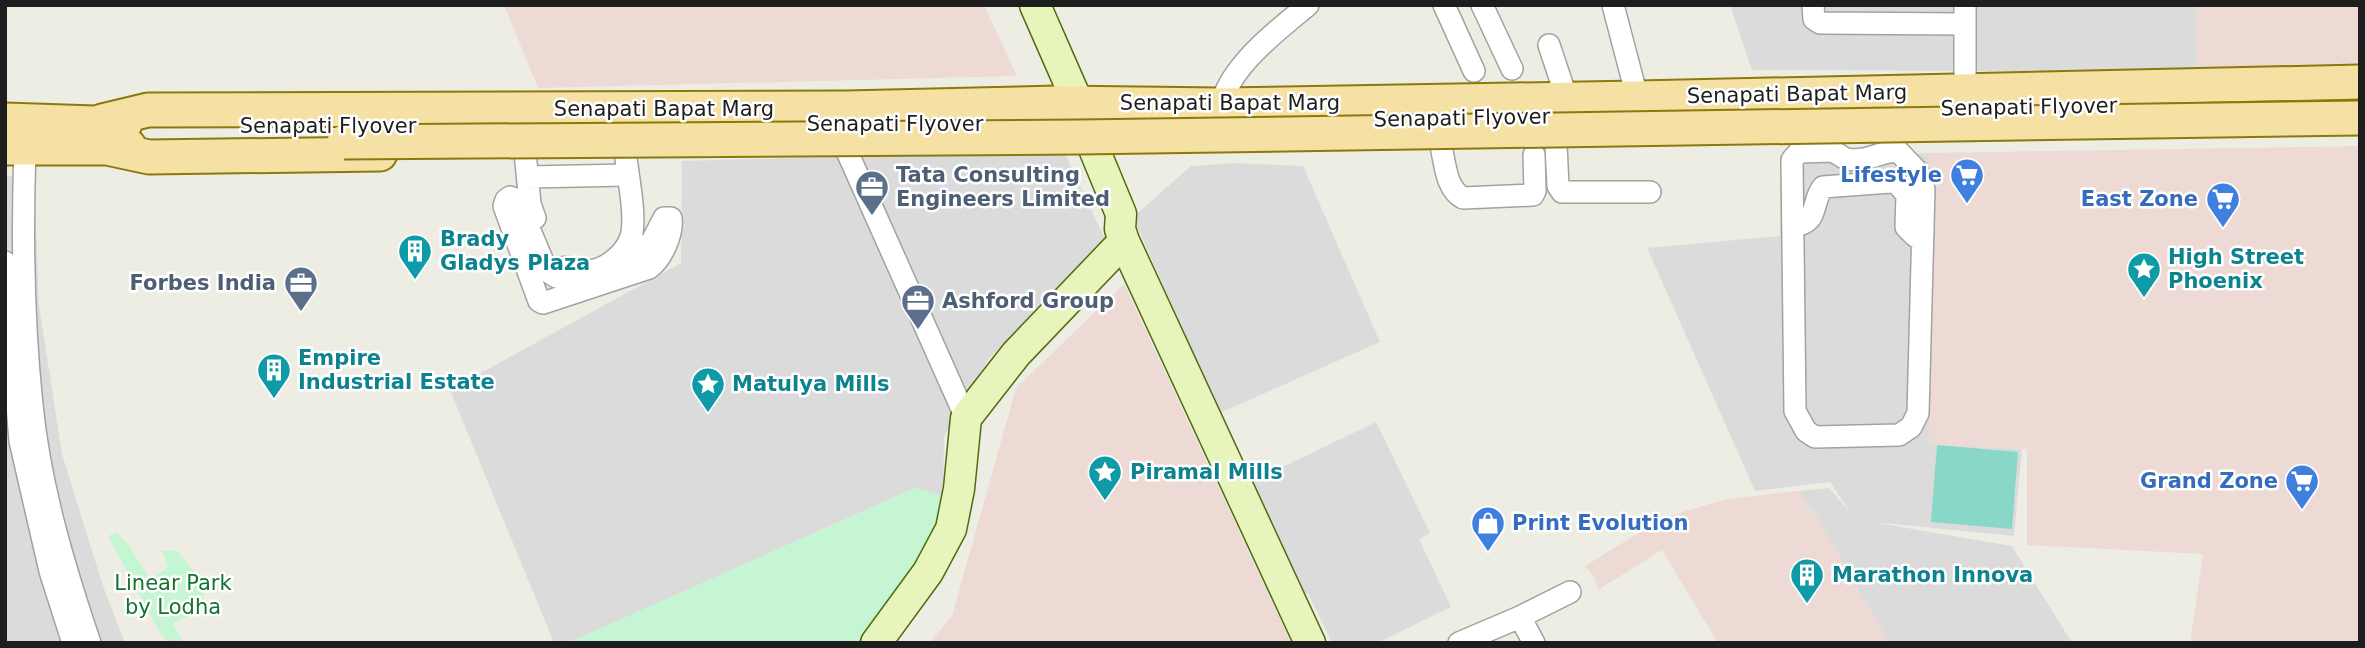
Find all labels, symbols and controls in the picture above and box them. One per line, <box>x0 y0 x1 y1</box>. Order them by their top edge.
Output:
street label: Senapati Bapat Marg <box>1687 80 1907 108</box>
street label: Senapati Bapat Marg <box>1120 91 1340 115</box>
street label: Senapati Flyover <box>1941 93 2118 121</box>
street label: Senapati Bapat Marg <box>554 97 774 121</box>
street label: Senapati Flyover <box>1374 104 1551 132</box>
street label: Senapati Flyover <box>807 112 984 136</box>
street label: Senapati Flyover <box>240 114 417 138</box>
supermarket icon: Lifestyle <box>1948 156 1986 205</box>
place label: Tata Consulting Engineers Limited <box>896 163 1110 211</box>
place label: Lifestyle <box>1840 163 1942 187</box>
office icon: Tata Consulting Engineers Limited <box>853 168 891 217</box>
supermarket icon: East Zone <box>2204 180 2242 229</box>
place label: East Zone <box>2081 187 2198 211</box>
place label: Brady Gladys Plaza <box>440 227 590 275</box>
building icon: Brady Gladys Plaza <box>396 232 434 281</box>
place label: High Street Phoenix <box>2168 245 2304 293</box>
place icon: High Street Phoenix <box>2125 250 2163 299</box>
office icon: Forbes India <box>282 264 320 313</box>
place label: Forbes India <box>129 271 276 295</box>
office icon: Ashford Group <box>899 282 937 331</box>
place label: Ashford Group <box>942 289 1114 313</box>
place label: Empire Industrial Estate <box>298 346 495 394</box>
building icon: Empire Industrial Estate <box>255 351 293 400</box>
place icon: Matulya Mills <box>689 365 727 414</box>
place label: Matulya Mills <box>732 372 889 396</box>
place icon: Piramal Mills <box>1086 453 1124 502</box>
place label: Piramal Mills <box>1130 460 1283 484</box>
supermarket icon: Grand Zone <box>2283 462 2321 511</box>
place label: Grand Zone <box>2140 469 2278 493</box>
shop icon: Print Evolution <box>1469 504 1507 553</box>
place label: Print Evolution <box>1512 511 1688 535</box>
building icon: Marathon Innova <box>1788 556 1826 605</box>
place label: Marathon Innova <box>1832 563 2033 587</box>
park label: Linear Park by Lodha <box>114 571 233 619</box>

